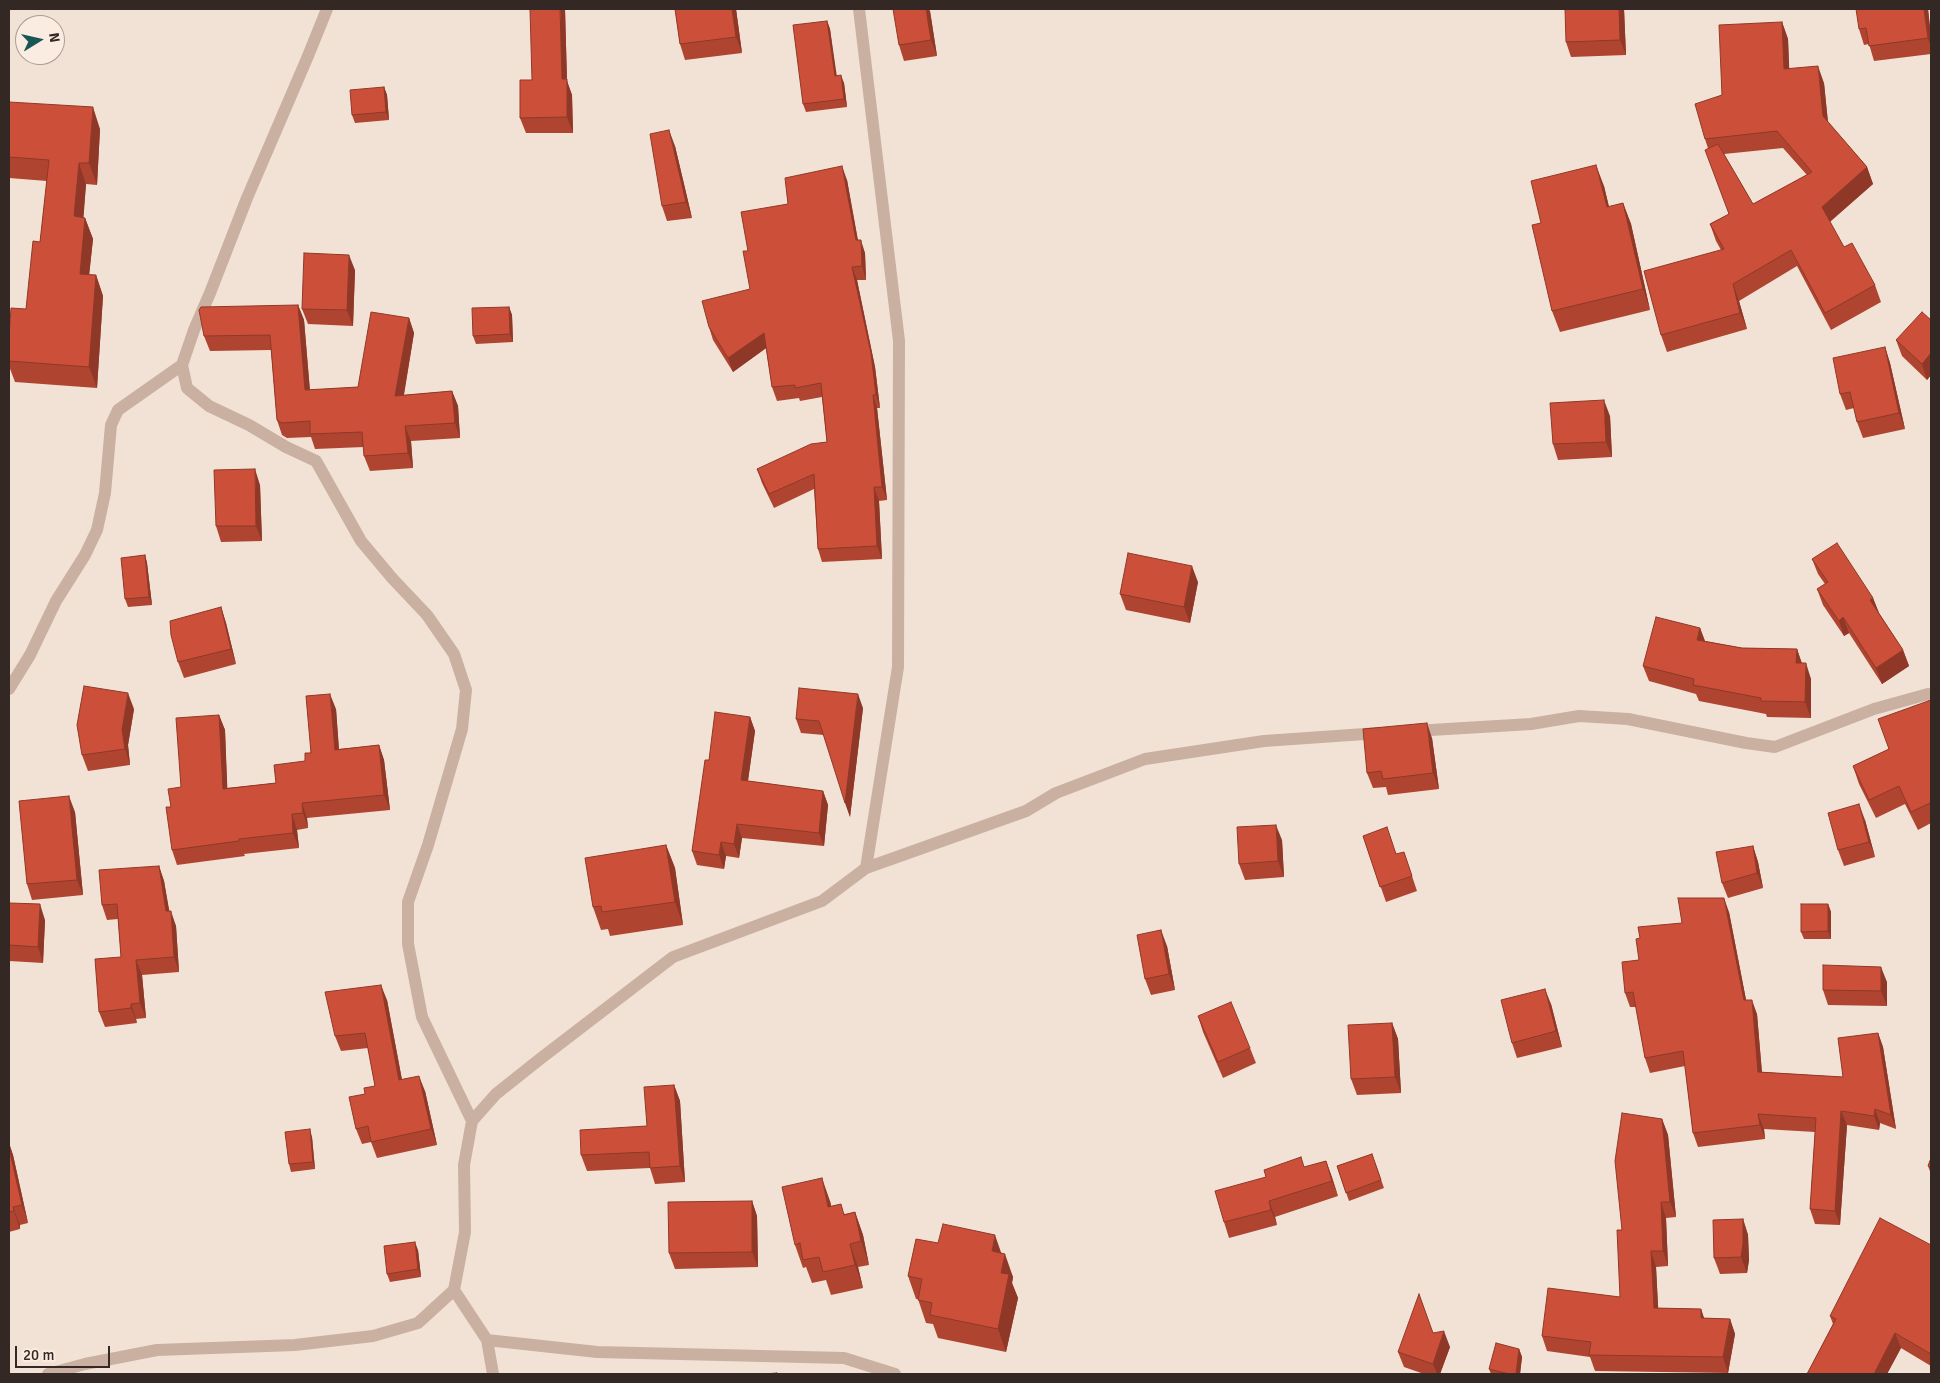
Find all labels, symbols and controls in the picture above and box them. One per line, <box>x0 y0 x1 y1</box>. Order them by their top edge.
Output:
north arrow <box>15 15 65 65</box>
text: N <box>45 32 63 44</box>
scale bar <box>18 1336 112 1368</box>
text: 20 m <box>23 1346 54 1364</box>

